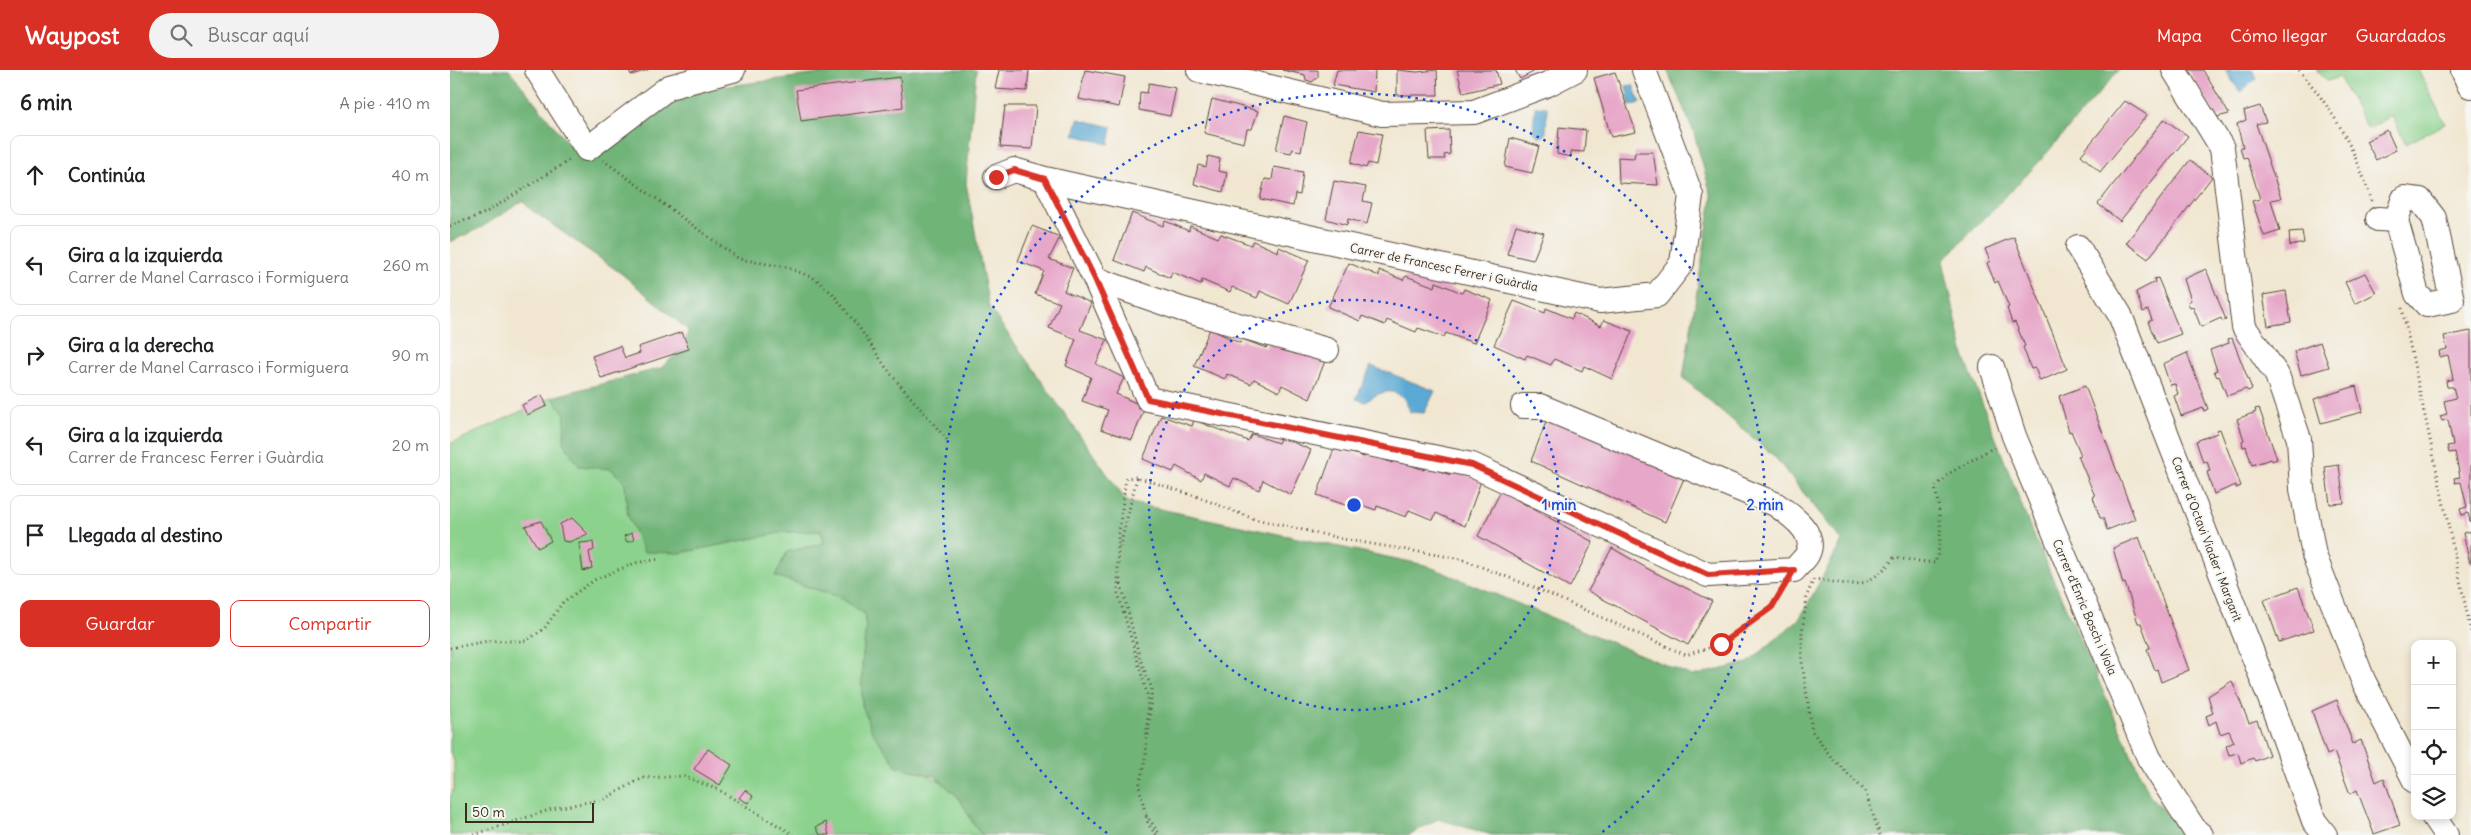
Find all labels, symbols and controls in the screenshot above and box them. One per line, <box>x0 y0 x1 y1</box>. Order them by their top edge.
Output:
search box <box>149 13 499 58</box>
text: Waypost <box>25 20 119 50</box>
icon: search <box>167 21 195 49</box>
text: Buscar aquí <box>207 23 309 47</box>
text: Mapa <box>2157 24 2202 47</box>
text: Cómo llegar <box>2230 24 2327 47</box>
text: Guardados <box>2355 24 2446 47</box>
text: 6 min <box>20 89 72 116</box>
text: A pie · 410 m <box>340 93 430 113</box>
icon: ahead <box>21 161 49 189</box>
text: Continúa <box>68 163 145 187</box>
text: 40 m <box>391 165 429 185</box>
route end <box>985 166 1008 189</box>
street label: Carrer de Francesc Ferrer i Guàrdia <box>1349 240 1540 294</box>
text: Gira a la izquierda <box>68 243 223 267</box>
icon: left <box>21 251 49 279</box>
text: 260 m <box>383 255 429 275</box>
text: Carrer de Manel Carrasco i Formiguera <box>68 267 349 287</box>
text: Gira a la derecha <box>68 333 214 357</box>
icon: right <box>21 341 49 369</box>
text: 90 m <box>391 345 429 365</box>
text: Carrer de Manel Carrasco i Formiguera <box>68 357 349 377</box>
text: Gira a la izquierda <box>68 423 223 447</box>
icon: left <box>21 431 49 459</box>
text: 20 m <box>392 435 429 455</box>
text: Carrer de Francesc Ferrer i Guàrdia <box>68 447 324 467</box>
street label: Carrer d'Octavi Viader i Margarit <box>2169 454 2245 624</box>
text: 1 min <box>1542 495 1577 514</box>
text: 2 min <box>1747 495 1784 514</box>
centre of rings <box>1345 496 1363 514</box>
icon: arrive <box>21 521 49 549</box>
text: Llegada al destino <box>68 523 223 547</box>
street label: Carrer d'Enric Bosch i Viola <box>2050 537 2121 677</box>
button: Guardar <box>20 600 220 647</box>
button: Compartir <box>230 600 430 647</box>
route start <box>1710 633 1733 656</box>
map controls <box>2411 640 2456 820</box>
button: + <box>2411 640 2456 685</box>
button: − <box>2411 685 2456 730</box>
button: locate <box>2411 730 2456 775</box>
button: layers <box>2411 775 2456 820</box>
scale bar <box>465 800 594 823</box>
text: 50 m <box>472 803 505 821</box>

